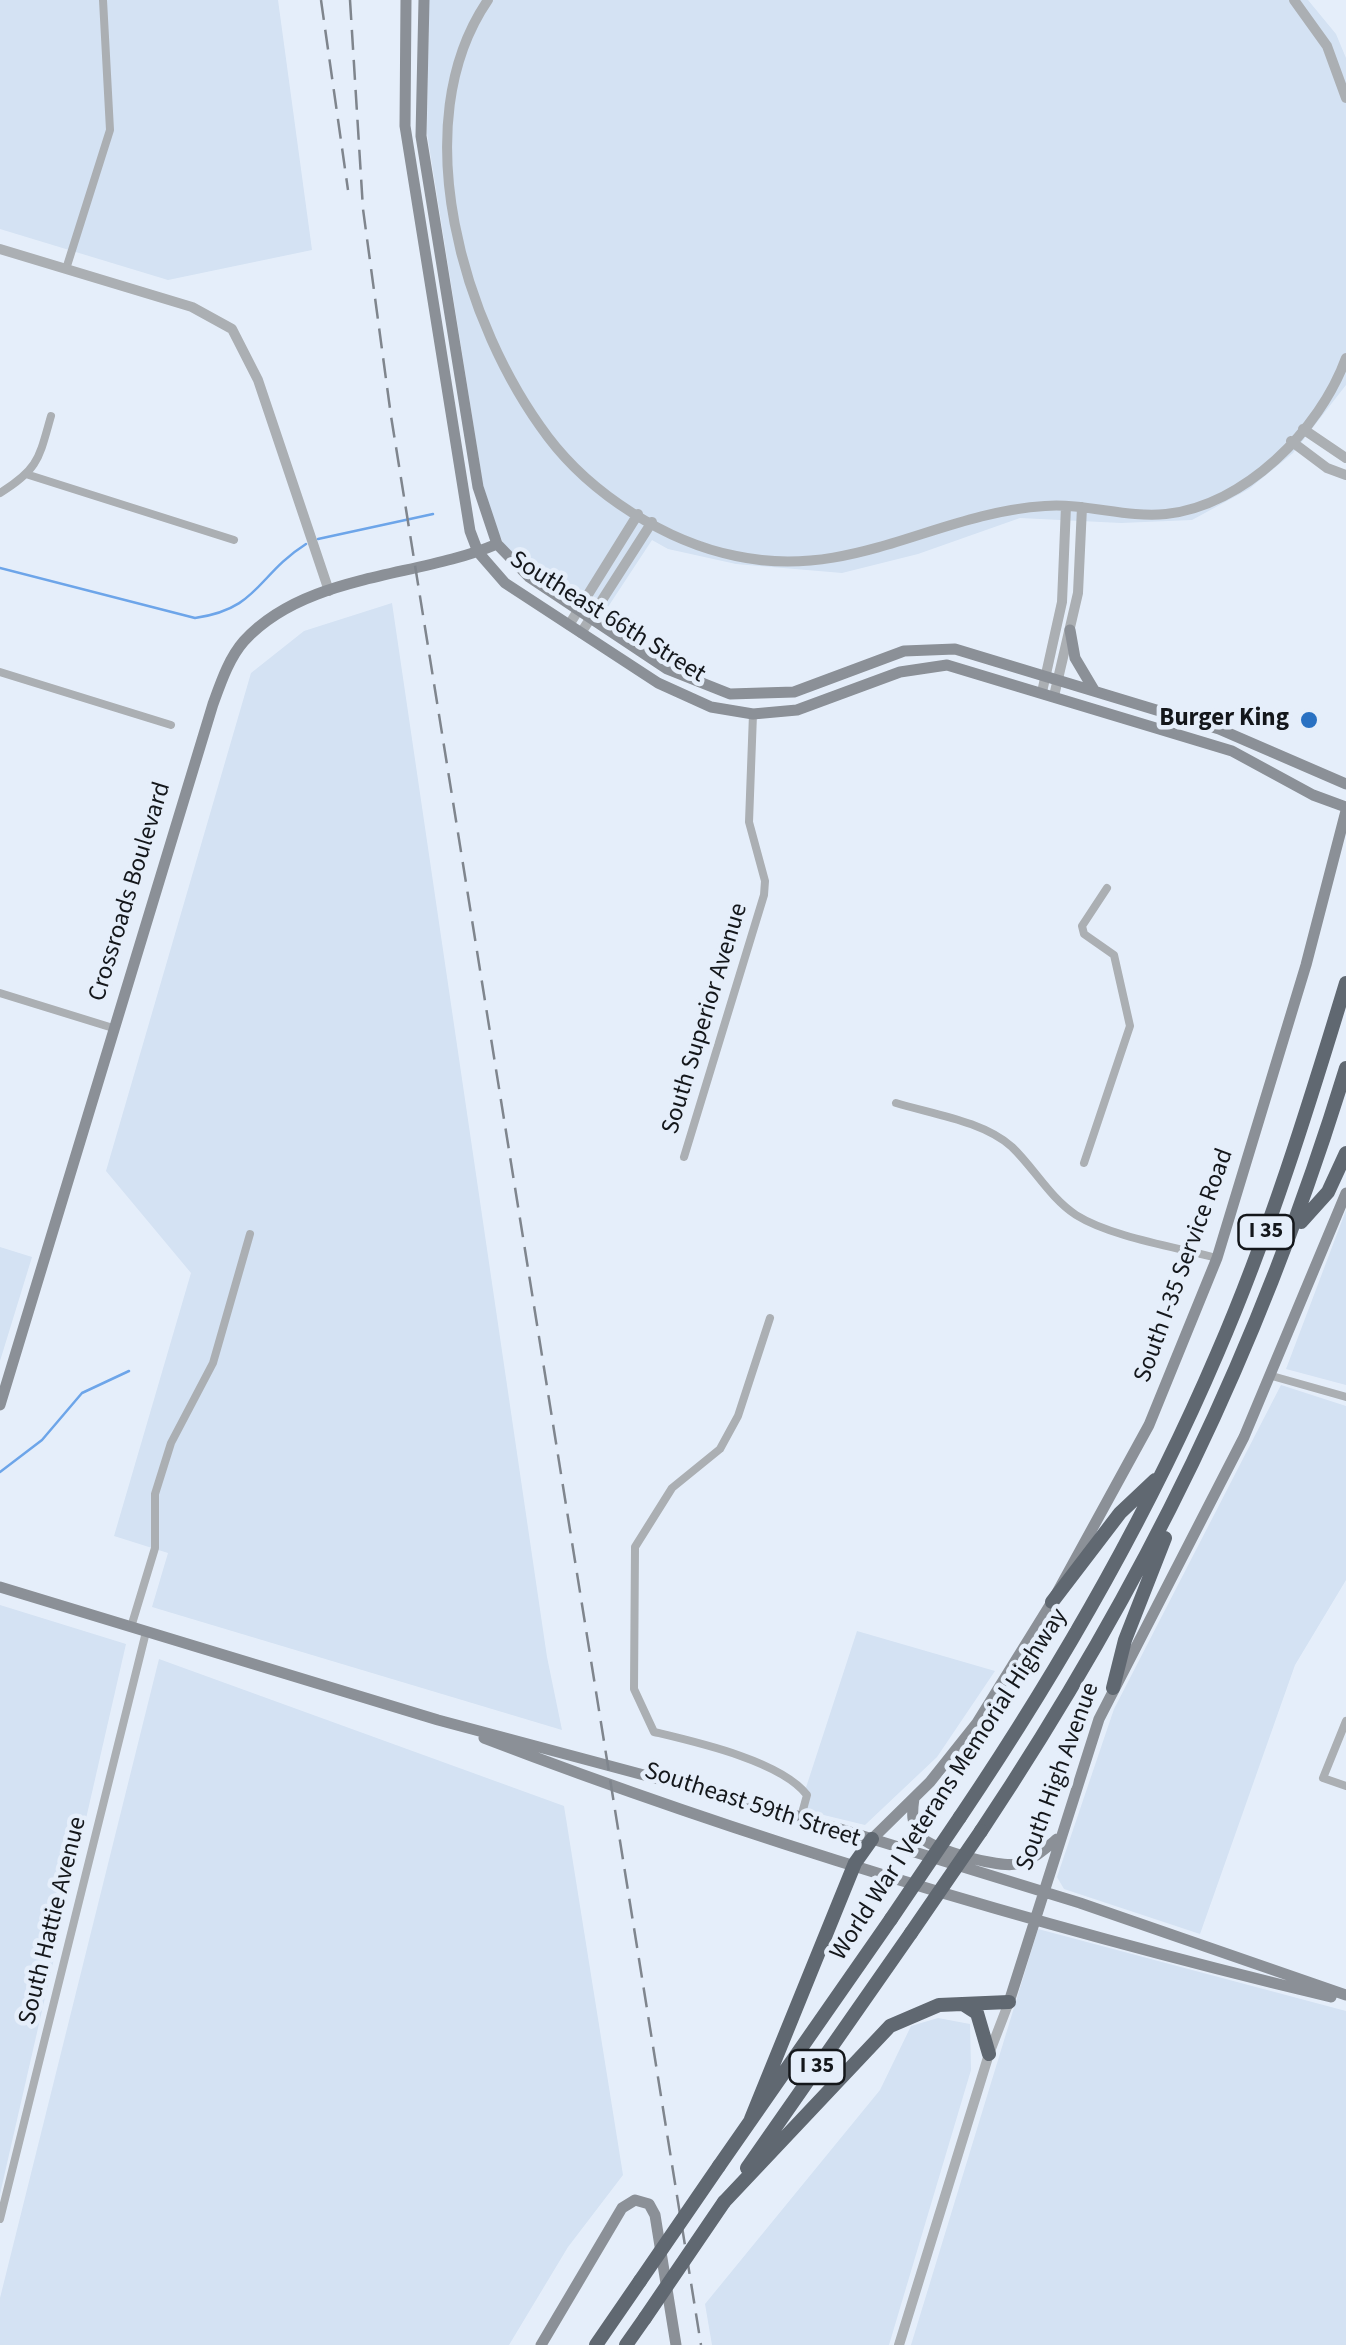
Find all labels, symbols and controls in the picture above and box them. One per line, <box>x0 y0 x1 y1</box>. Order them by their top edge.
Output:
street label: Southeast 66th Street <box>504 546 710 690</box>
place label: Burger King <box>1159 705 1289 735</box>
marker: Burger King <box>1298 709 1320 731</box>
street label: Crossroads Boulevard <box>83 779 179 1005</box>
street label: South Superior Avenue <box>657 900 755 1138</box>
street label: South I-35 Service Road <box>1129 1145 1241 1387</box>
road number: I 35 <box>1238 1215 1294 1249</box>
street label: World War I Veterans Memorial Highway <box>825 1603 1075 1967</box>
street label: South High Avenue <box>1011 1679 1107 1875</box>
street label: Southeast 59th Street <box>640 1757 864 1855</box>
street label: South Hattie Avenue <box>14 1814 94 2028</box>
road number: I 35 <box>790 2050 844 2084</box>

